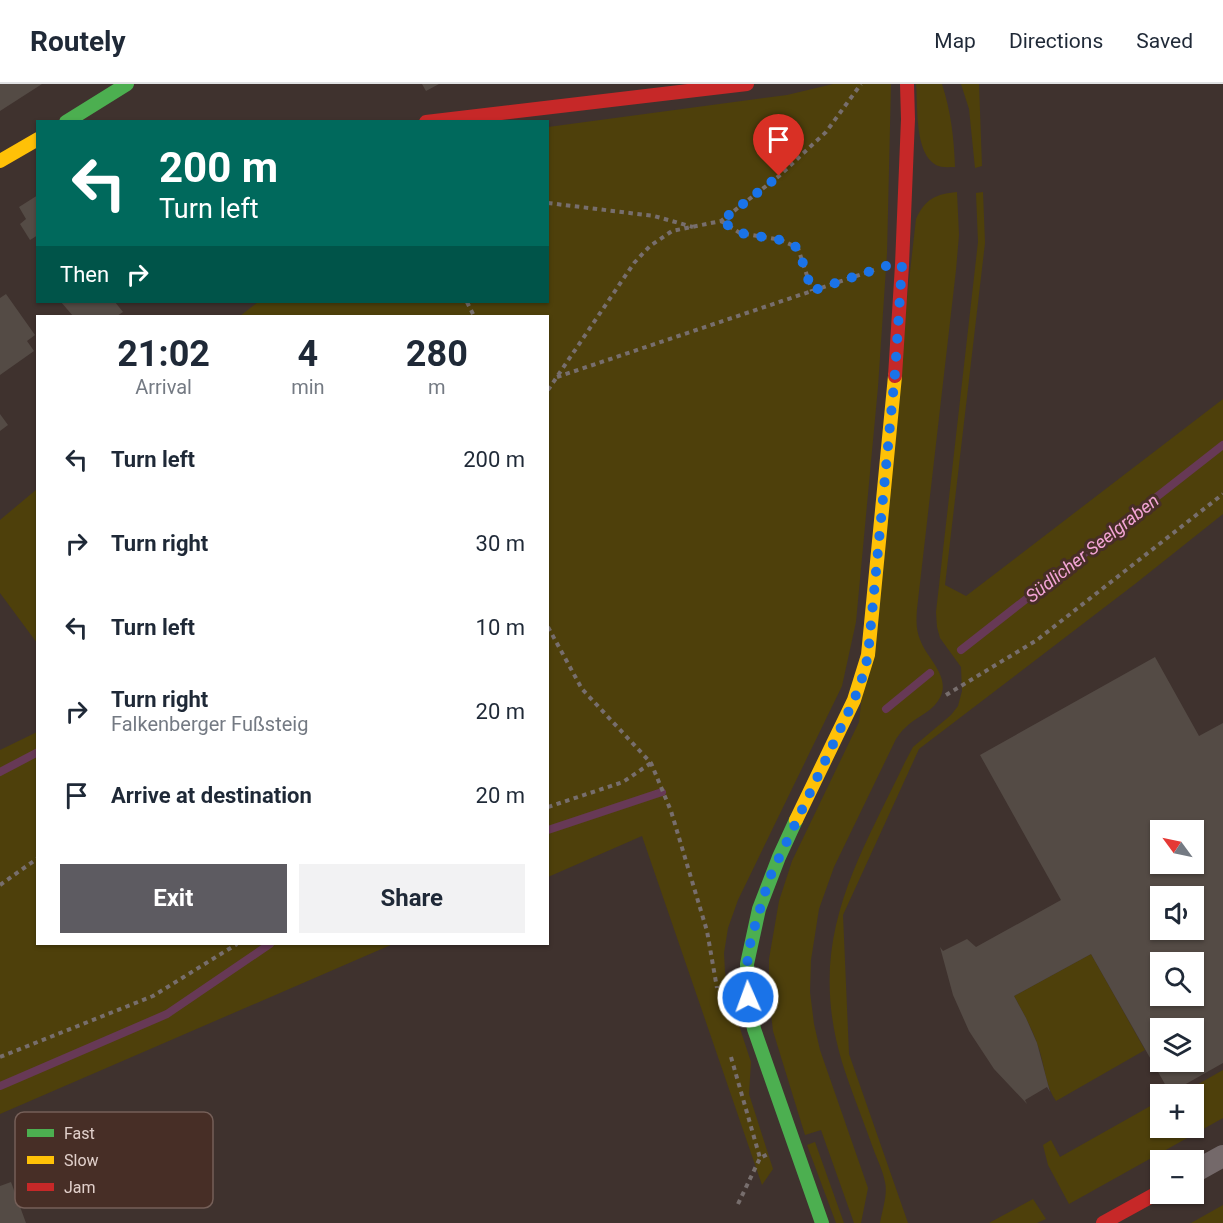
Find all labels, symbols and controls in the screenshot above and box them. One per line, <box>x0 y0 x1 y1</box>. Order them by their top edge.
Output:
text: Routely <box>30 25 126 58</box>
text: Map <box>934 29 976 53</box>
text: Directions <box>1009 29 1103 53</box>
text: Saved <box>1136 29 1193 53</box>
pin <box>753 114 804 176</box>
icon: arrive <box>762 123 795 156</box>
text: 200 m <box>159 143 278 192</box>
icon: left <box>60 144 138 222</box>
text: Turn left <box>159 193 259 225</box>
icon: right <box>121 258 154 291</box>
text: Then <box>60 262 109 287</box>
text: 21:02 <box>117 333 210 375</box>
text: 4 <box>298 333 318 375</box>
text: 280 <box>406 333 468 375</box>
text: Arrival <box>135 375 192 399</box>
text: min <box>291 375 325 399</box>
text: m <box>428 375 446 399</box>
icon: left <box>60 443 93 476</box>
text: Turn left <box>111 447 195 472</box>
text: 200 m <box>463 447 525 472</box>
water label: Südlicher Seelgraben <box>1021 489 1163 607</box>
icon: right <box>60 527 93 560</box>
text: Turn right <box>111 531 208 556</box>
text: 30 m <box>476 531 525 556</box>
icon: left <box>60 611 93 644</box>
text: Turn left <box>111 615 195 640</box>
text: 10 m <box>476 615 525 640</box>
text: Turn right <box>111 687 208 712</box>
icon: right <box>60 695 93 728</box>
text: 20 m <box>476 699 525 724</box>
text: Falkenberger Fußsteig <box>111 712 308 736</box>
icon: arrive <box>60 779 93 812</box>
text: Arrive at destination <box>111 783 312 808</box>
text: 20 m <box>476 783 525 808</box>
north arrow <box>1150 820 1204 874</box>
map controls <box>1150 820 1204 1204</box>
button: Exit <box>60 864 287 933</box>
button: Share <box>299 864 525 933</box>
button: sound <box>1150 886 1204 940</box>
button: search <box>1150 952 1204 1006</box>
position arrow <box>716 965 780 1029</box>
button: layers <box>1150 1018 1204 1072</box>
button: + <box>1150 1084 1204 1138</box>
legend <box>15 1112 213 1208</box>
text: Fast <box>64 1124 95 1143</box>
button: − <box>1150 1150 1204 1204</box>
text: Slow <box>64 1151 99 1170</box>
text: Jam <box>64 1178 96 1197</box>

